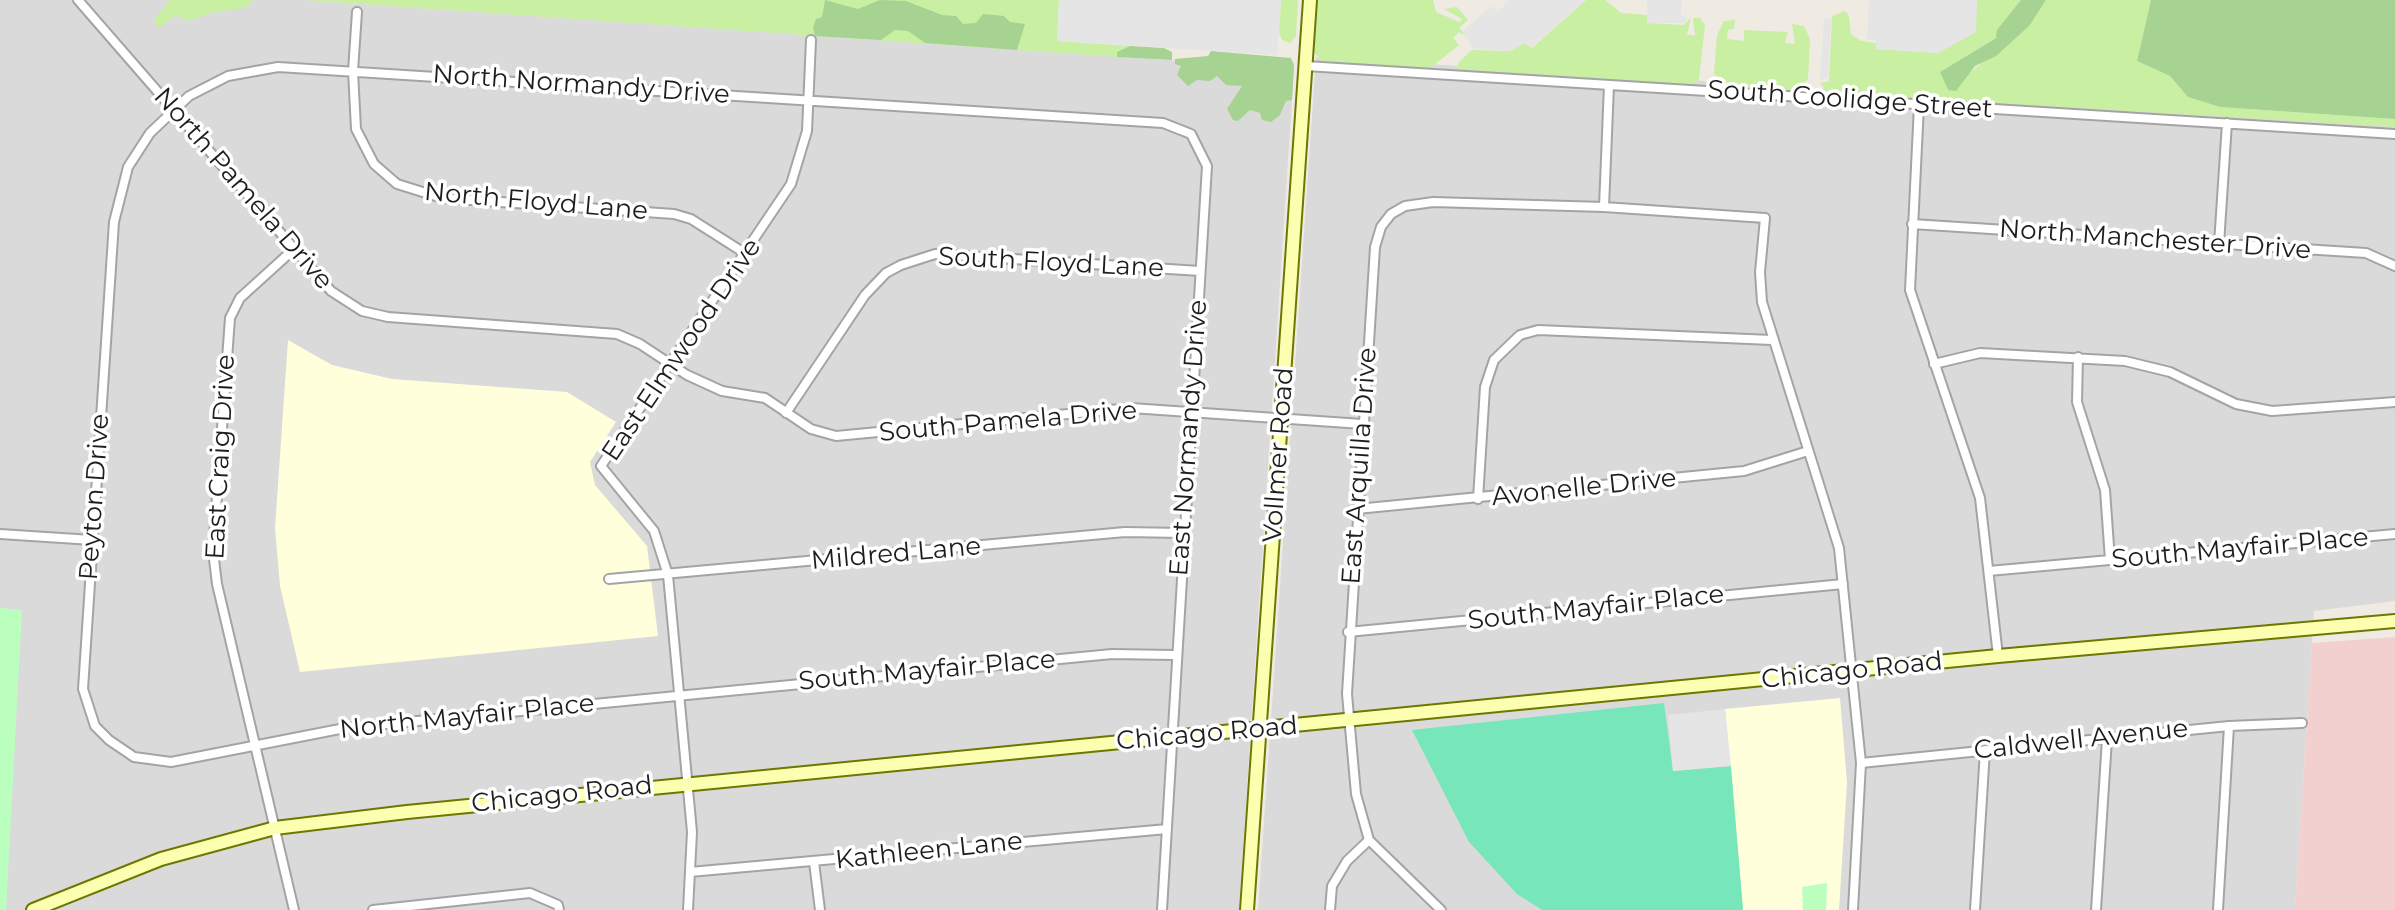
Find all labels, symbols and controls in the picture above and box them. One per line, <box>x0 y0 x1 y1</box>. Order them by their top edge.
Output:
street label: North Normandy Drive <box>431 59 731 111</box>
street label: South Coolidge Street <box>1706 74 1994 126</box>
street label: North Pamela Drive <box>147 82 339 296</box>
street label: North Floyd Lane <box>423 177 649 227</box>
street label: North Manchester Drive <box>1998 214 2312 266</box>
street label: East Elmwood Drive <box>596 233 768 467</box>
street label: South Floyd Lane <box>937 242 1165 284</box>
street label: East Normandy Drive <box>1164 299 1214 577</box>
street label: East Arquilla Drive <box>1336 346 1384 586</box>
street label: East Craig Drive <box>200 354 242 560</box>
street label: Vollmer Road <box>1257 366 1301 544</box>
street label: South Pamela Drive <box>878 395 1138 449</box>
street label: Peyton Drive <box>74 413 116 581</box>
street label: Avonelle Drive <box>1490 463 1678 513</box>
street label: South Mayfair Place <box>2110 522 2370 576</box>
street label: Mildred Lane <box>810 531 982 577</box>
street label: South Mayfair Place <box>1466 579 1726 637</box>
street label: South Mayfair Place <box>797 644 1057 698</box>
street label: Chicago Road <box>1760 646 1944 696</box>
street label: North Mayfair Place <box>338 688 596 746</box>
street label: Chicago Road <box>1115 711 1299 757</box>
street label: Caldwell Avenue <box>1972 713 2190 767</box>
street label: Chicago Road <box>470 770 654 820</box>
street label: Kathleen Lane <box>834 826 1024 876</box>

